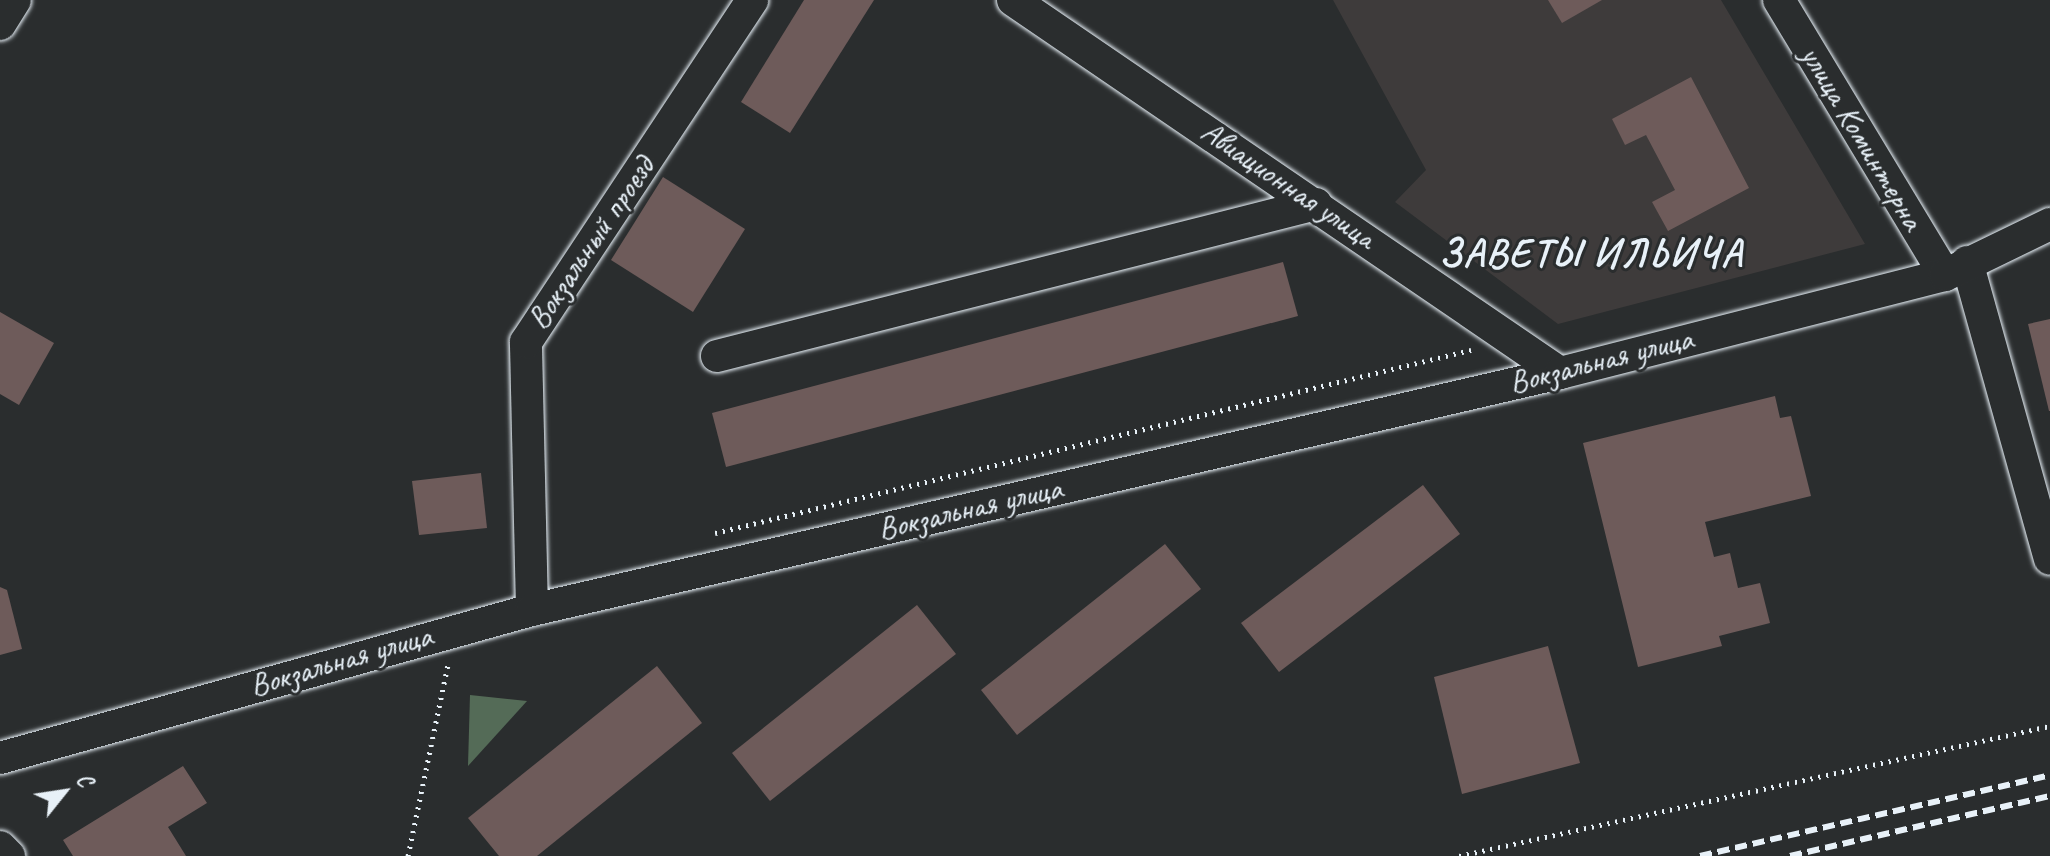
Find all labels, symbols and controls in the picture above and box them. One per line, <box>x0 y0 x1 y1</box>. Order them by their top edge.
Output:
street label: улица Коминтерна <box>1793 40 1931 236</box>
street label: Авиационная улица <box>1193 112 1383 258</box>
street label: Вокзальный проезд <box>519 149 663 337</box>
district label: ЗАВЕТЫ ИЛЬИЧА <box>1432 229 1750 277</box>
street label: Вокзальная улица <box>1504 319 1698 403</box>
street label: Вокзальная улица <box>873 469 1067 549</box>
street label: Вокзальная улица <box>245 616 437 706</box>
north arrow <box>24 752 104 832</box>
text: С <box>70 768 100 792</box>

